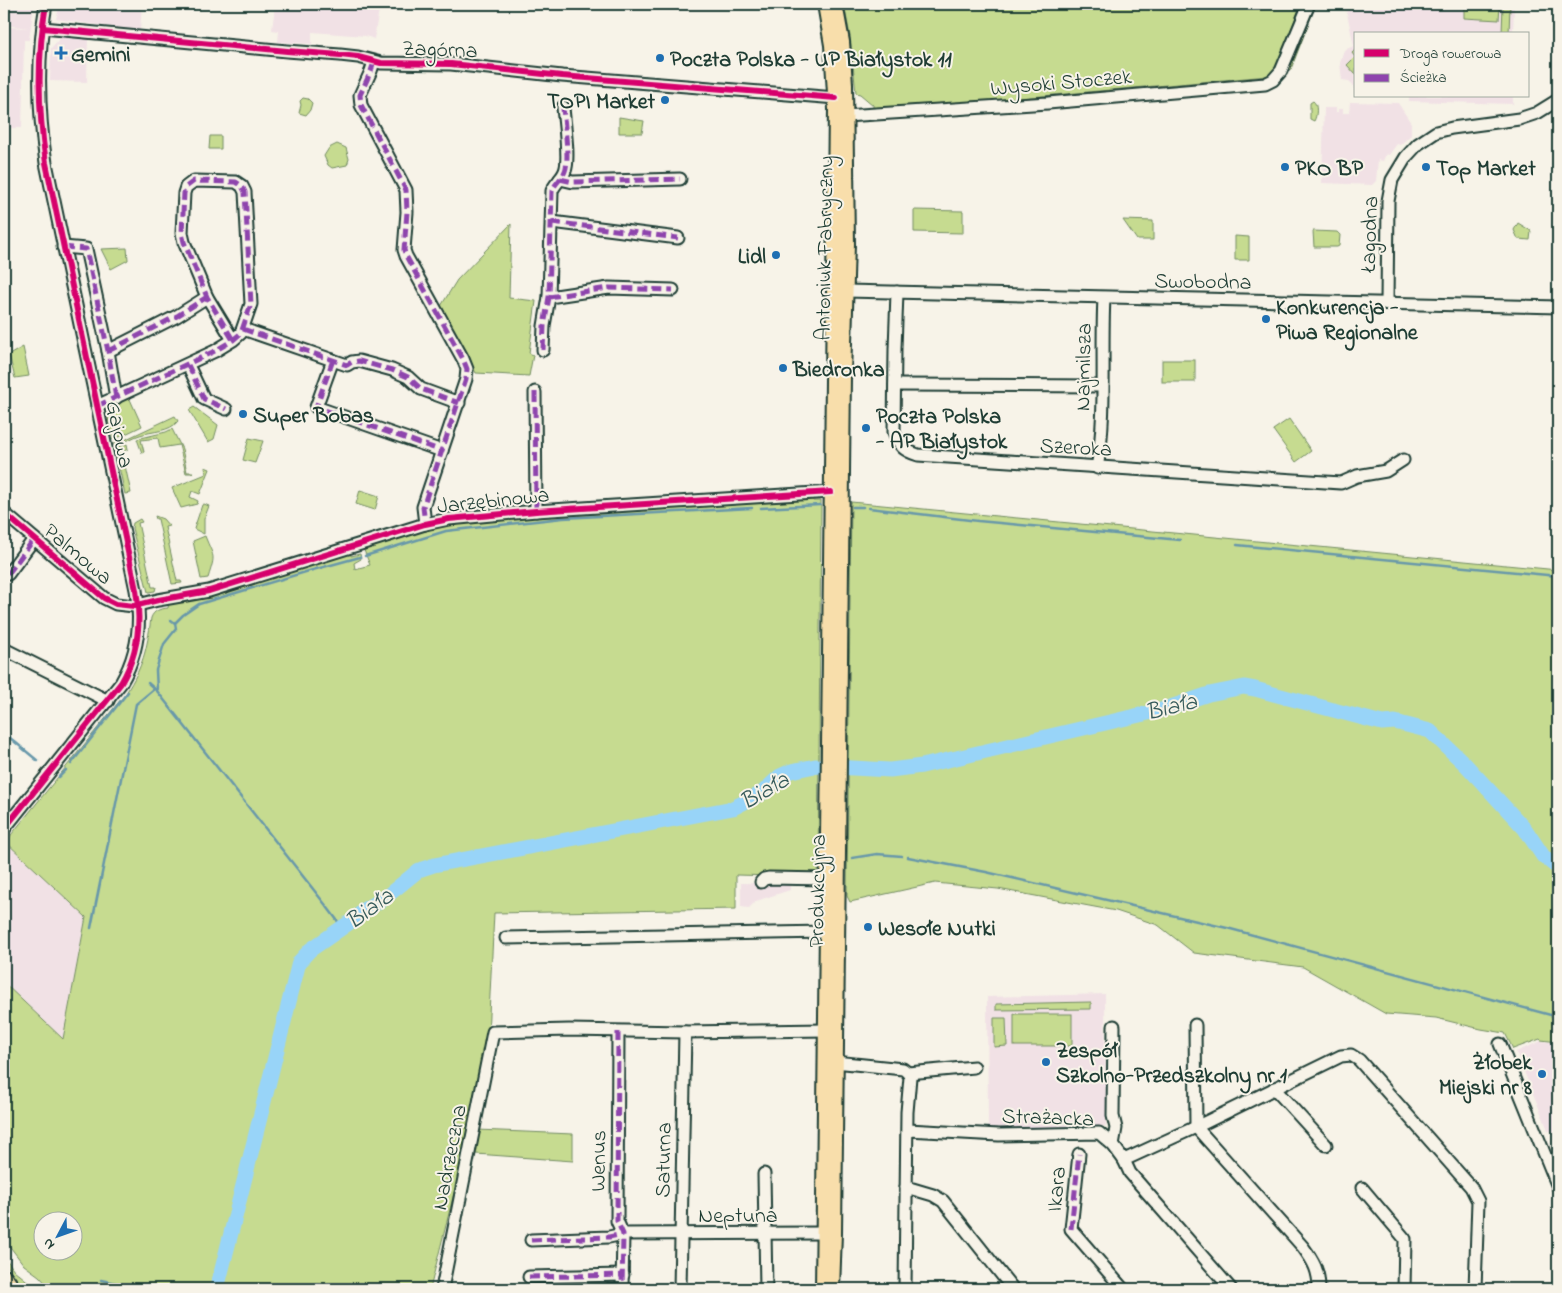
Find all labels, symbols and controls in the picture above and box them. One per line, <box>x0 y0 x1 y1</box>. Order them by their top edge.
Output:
legend <box>1354 32 1530 98</box>
street label: Zagórna <box>402 34 478 69</box>
place label: Gemini <box>71 40 131 72</box>
text: Droga rowerowa <box>1399 43 1501 66</box>
place label: Poczta Polska - UP Białystok 11 <box>670 45 952 78</box>
marker: Gemini <box>55 47 67 59</box>
marker: Poczta Polska - UP Białystok 11 <box>654 52 666 64</box>
street label: Wysoki Stoczek <box>989 62 1134 107</box>
text: Ścieżka <box>1400 67 1447 89</box>
place label: TOPI Market <box>547 87 656 119</box>
marker: TOPI Market <box>659 94 671 106</box>
place label: PKO BP <box>1295 154 1364 186</box>
place label: Top Market <box>1436 154 1536 186</box>
street label: Antoniuk Fabryczny <box>808 155 845 341</box>
marker: PKO BP <box>1279 161 1291 173</box>
marker: Top Market <box>1420 161 1432 173</box>
street label: Łagodna <box>1354 195 1389 274</box>
place label: Lidl <box>738 242 766 274</box>
marker: Lidl <box>770 249 782 261</box>
street label: Swobodna <box>1154 266 1252 300</box>
place label: Konkurencja - Piwa Regionalne <box>1276 293 1419 351</box>
marker: Konkurencja - Piwa Regionalne <box>1260 313 1272 325</box>
street label: Najmilsza <box>1068 323 1102 411</box>
place label: Biedronka <box>792 355 885 387</box>
marker: Biedronka <box>777 362 789 374</box>
street label: Gajowa <box>95 398 141 471</box>
place label: Super Bobas <box>253 401 374 433</box>
place label: Poczta Polska - AP Białystok <box>875 402 1008 460</box>
marker: Super Bobas <box>237 408 249 420</box>
marker: Poczta Polska - AP Białystok <box>860 422 872 434</box>
street label: Szeroka <box>1039 431 1113 467</box>
street label: Jarzębinowa <box>436 480 551 524</box>
street label: Palmowa <box>35 517 119 594</box>
water label: Biała <box>1142 685 1202 732</box>
water label: Biała <box>734 764 797 820</box>
street label: Produkcyjna <box>802 834 837 948</box>
water label: Biała <box>339 880 403 939</box>
place label: Wesołe Nutki <box>878 914 996 946</box>
marker: Wesołe Nutki <box>862 921 874 933</box>
place label: Zespół Szkolno-Przedszkolny nr 1 <box>1056 1036 1287 1094</box>
place label: Żłobek Miejski nr 8 <box>1439 1048 1533 1105</box>
marker: Zespół Szkolno-Przedszkolny nr 1 <box>1040 1056 1052 1068</box>
marker: Żłobek Miejski nr 8 <box>1536 1068 1548 1080</box>
street label: Strażacka <box>1001 1101 1095 1137</box>
street label: Nadrzeczna <box>425 1102 477 1213</box>
street label: Saturna <box>648 1122 682 1198</box>
street label: Wenus <box>583 1130 617 1192</box>
street label: Ikara <box>1040 1165 1076 1214</box>
street label: Neptuna <box>698 1201 778 1233</box>
north arrow <box>32 1210 82 1260</box>
text: N <box>38 1233 60 1254</box>

